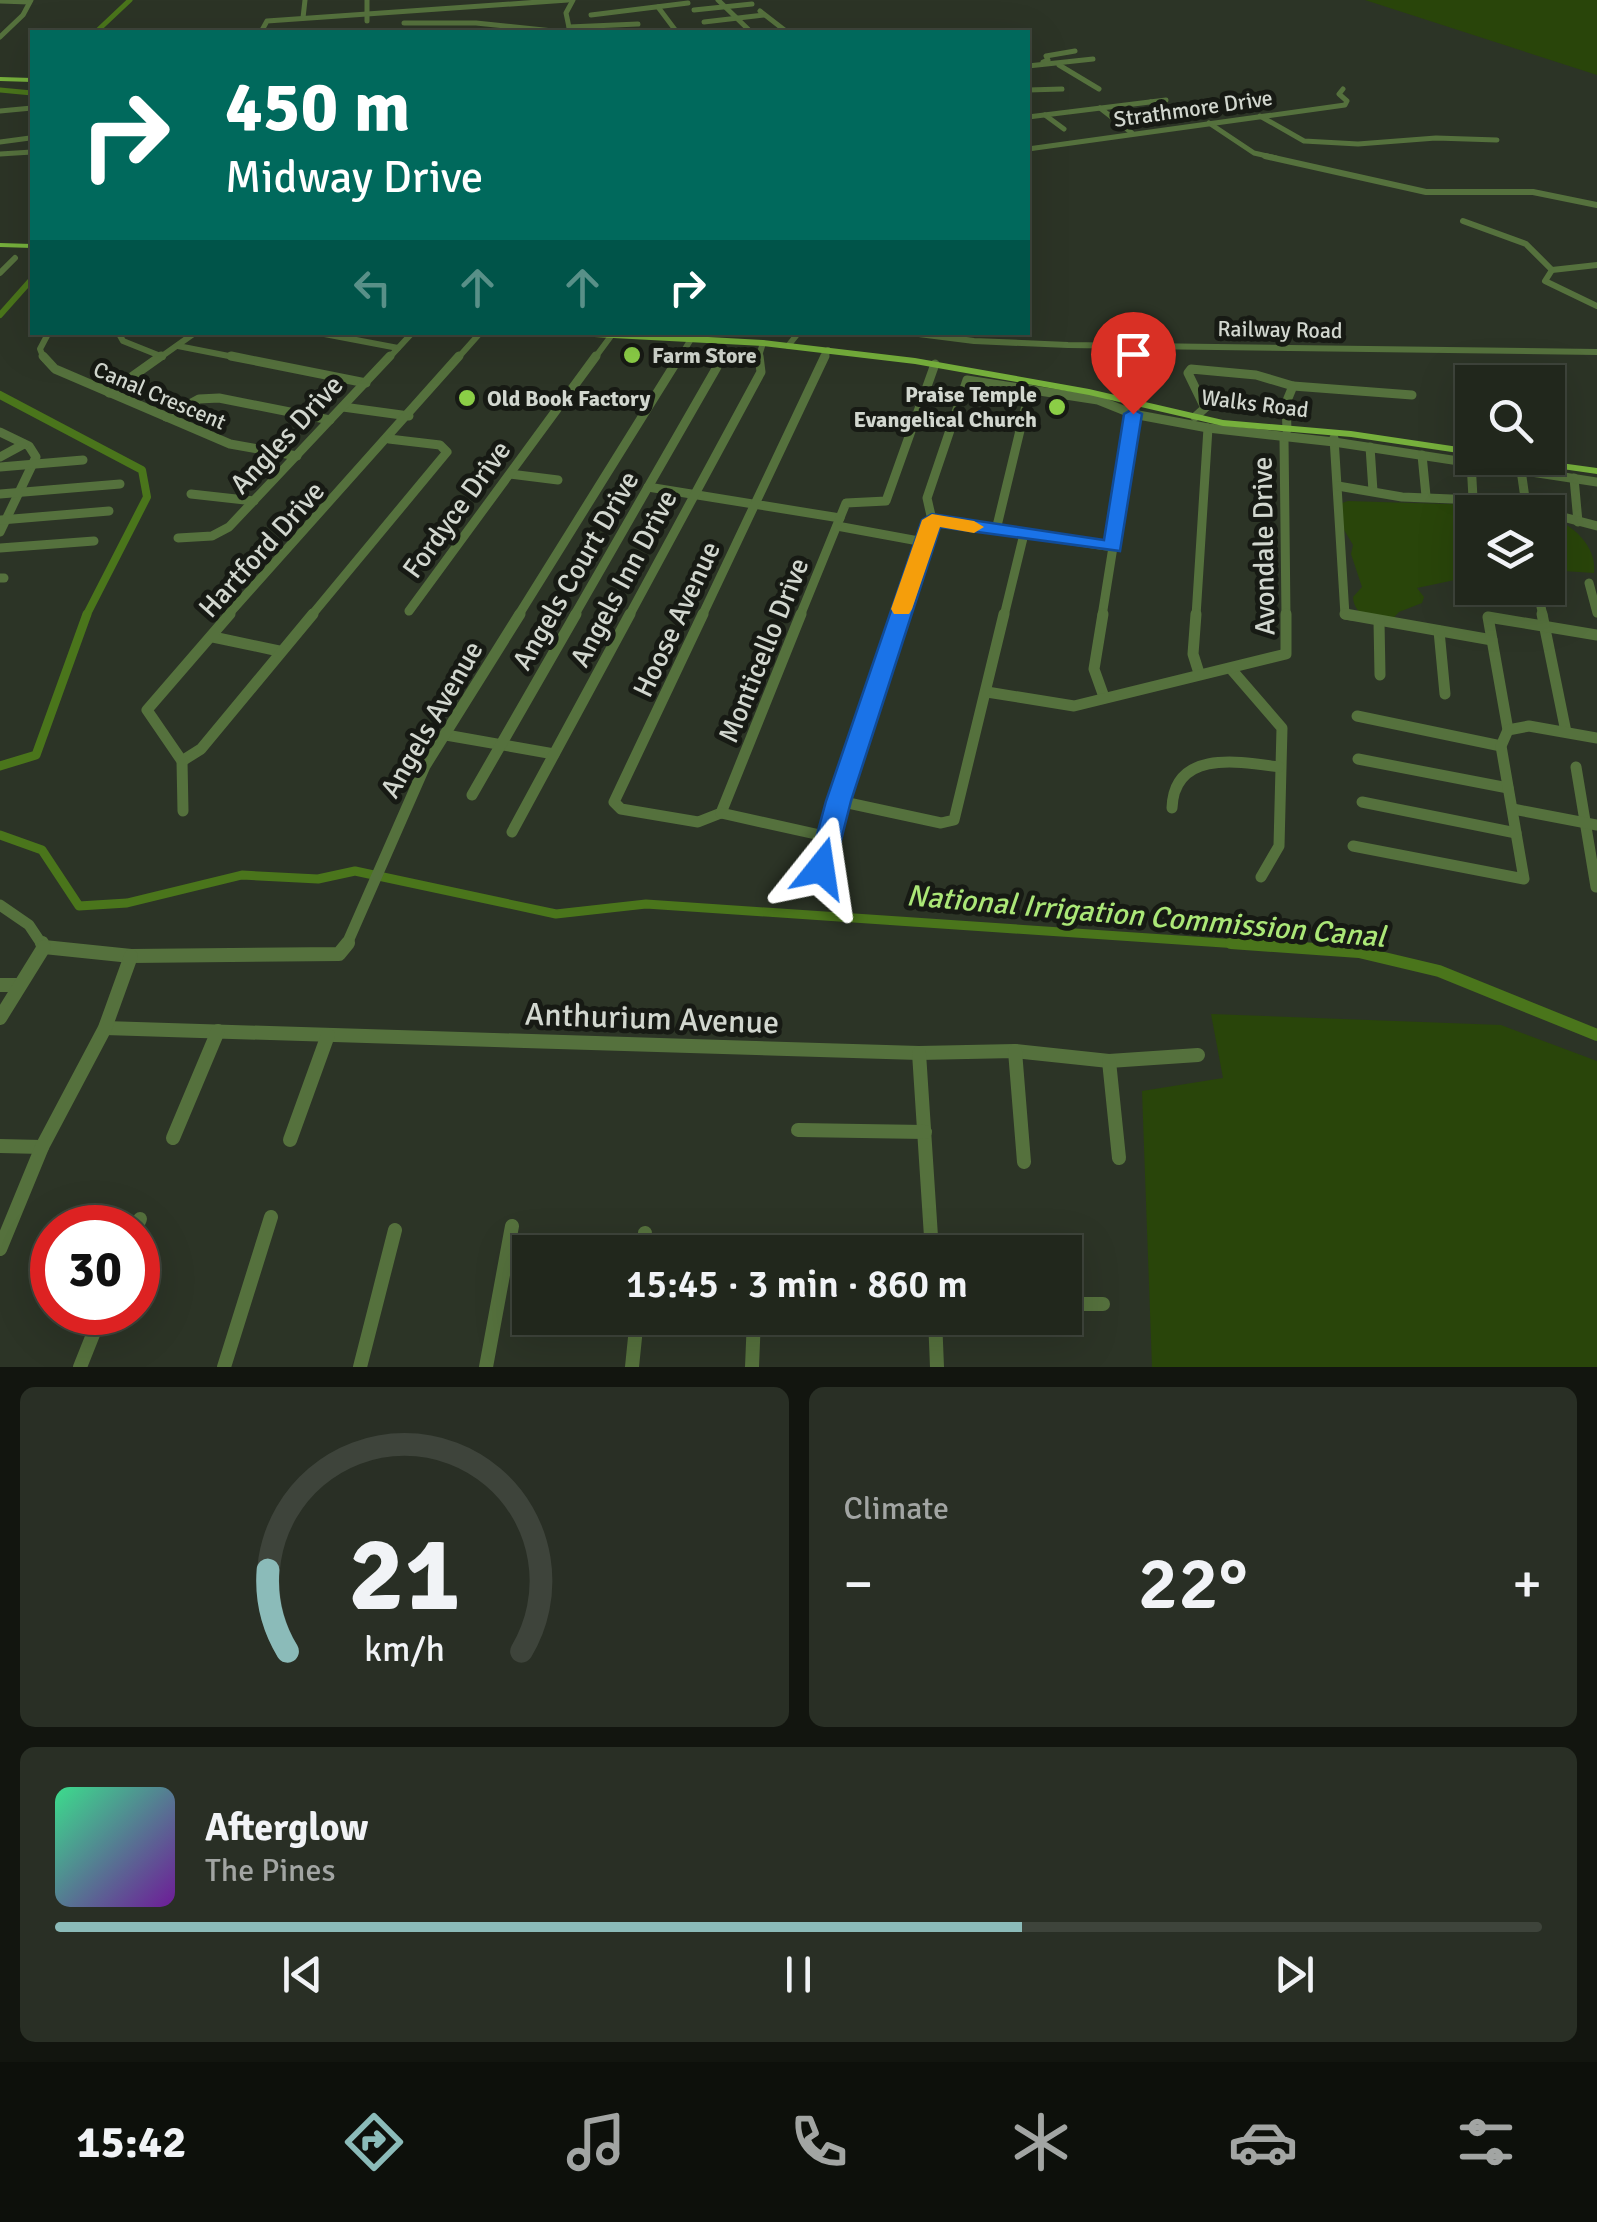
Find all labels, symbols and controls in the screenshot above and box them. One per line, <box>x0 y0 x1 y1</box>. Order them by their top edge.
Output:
text: 450 m <box>225 64 410 150</box>
icon: right <box>60 70 190 200</box>
street label: Strathmore Drive <box>1112 84 1274 133</box>
text: Midway Drive <box>225 150 483 205</box>
icon: left <box>345 260 400 315</box>
icon: ahead <box>450 260 505 315</box>
icon: ahead <box>555 260 610 315</box>
icon: right <box>660 260 715 315</box>
pin <box>1091 312 1176 415</box>
street label: Railway Road <box>1217 315 1343 344</box>
icon: arrive <box>1106 327 1161 382</box>
place label: Farm Store <box>652 342 757 369</box>
marker: Farm Store <box>621 344 643 366</box>
street label: Canal Crescent <box>89 355 230 436</box>
map controls <box>1455 365 1565 605</box>
button: search <box>1455 365 1565 475</box>
street label: Angles Drive <box>223 368 350 501</box>
place label: Praise Temple Evangelical Church <box>853 381 1037 433</box>
street label: Walks Road <box>1200 384 1310 423</box>
place label: Old Book Factory <box>487 385 651 412</box>
marker: Old Book Factory <box>456 387 478 409</box>
marker: Praise Temple Evangelical Church <box>1046 396 1068 418</box>
street label: Fordyce Drive <box>395 434 518 585</box>
street label: Avondale Drive <box>1245 456 1283 636</box>
street label: Angels Court Drive <box>505 465 647 676</box>
street label: Hartford Drive <box>192 475 332 625</box>
street label: Angels Inn Drive <box>563 484 685 673</box>
button: layers <box>1455 495 1565 605</box>
street label: Hoose Avenue <box>626 536 728 703</box>
street label: Monticello Drive <box>711 553 816 748</box>
street label: Angels Avenue <box>373 635 490 804</box>
position arrow <box>769 816 873 920</box>
water label: National Irrigation Commission Canal <box>905 877 1389 956</box>
street label: Anthurium Avenue <box>524 995 780 1042</box>
speed limit sign: 30 <box>30 1205 160 1335</box>
text: 15:45 · 3 min · 860 m <box>626 1261 968 1308</box>
text: Climate <box>844 1489 949 1528</box>
text: 21 <box>348 1511 460 1639</box>
text: 22° <box>1138 1537 1248 1630</box>
text: − <box>844 1550 873 1618</box>
text: + <box>1512 1550 1542 1618</box>
text: km/h <box>364 1627 445 1671</box>
text: Afterglow <box>205 1804 368 1851</box>
text: The Pines <box>205 1851 336 1890</box>
icon: previous <box>275 1947 330 2002</box>
icon: pause <box>771 1947 826 2002</box>
icon: next <box>1267 1947 1322 2002</box>
icon: directions <box>339 2107 409 2177</box>
icon: music <box>561 2107 631 2177</box>
icon: phone <box>784 2107 854 2177</box>
icon: climate <box>1006 2107 1076 2177</box>
icon: car <box>1228 2107 1298 2177</box>
icon: filters <box>1451 2107 1521 2177</box>
text: 15:42 <box>76 2115 187 2170</box>

